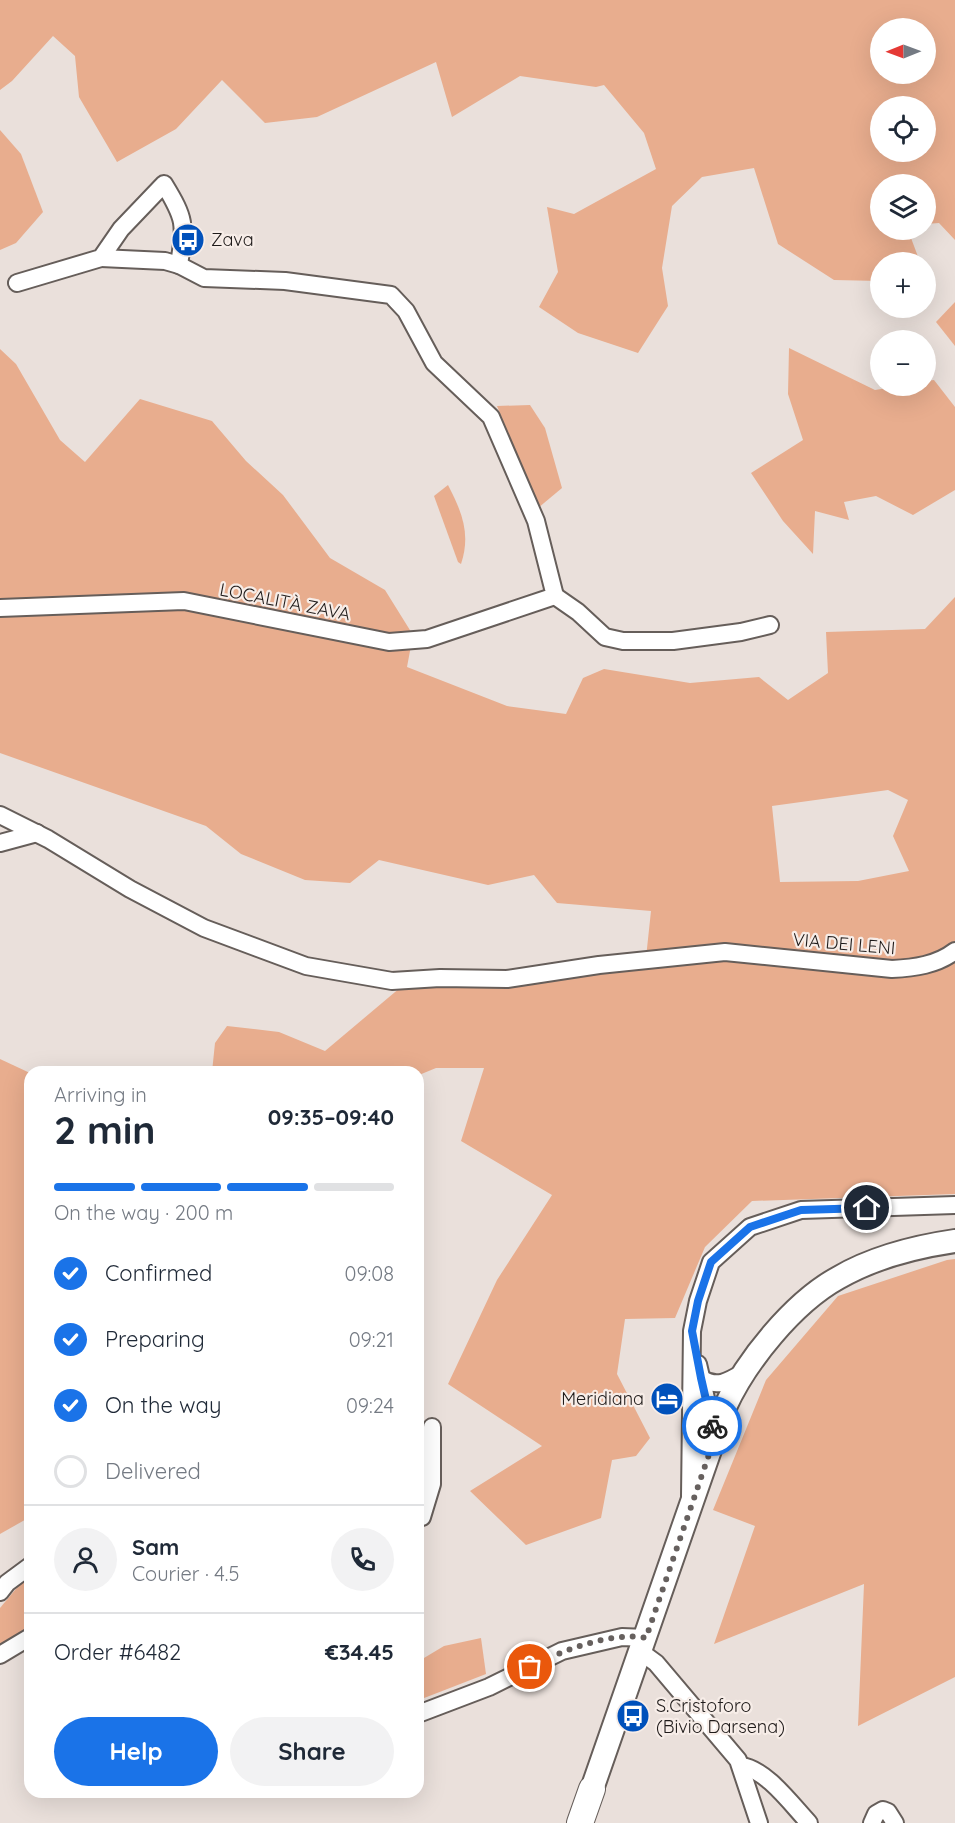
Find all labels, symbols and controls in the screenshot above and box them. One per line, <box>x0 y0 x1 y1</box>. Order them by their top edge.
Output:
north arrow <box>870 18 936 84</box>
map controls <box>870 18 936 396</box>
button: locate <box>870 96 936 162</box>
button: layers <box>870 174 936 240</box>
bus stop icon: Zava <box>170 222 206 258</box>
place label: Zava <box>211 228 254 251</box>
button: + <box>870 252 936 318</box>
button: − <box>870 330 936 396</box>
street label: LOCALITÀ ZAVA <box>218 578 353 626</box>
street label: VIA DEI LENI <box>792 928 896 959</box>
text: Arriving in <box>54 1082 147 1107</box>
text: 09:35–09:40 <box>268 1103 394 1131</box>
text: 2 min <box>54 1105 156 1154</box>
pin <box>841 1182 892 1233</box>
icon: home <box>850 1191 883 1224</box>
text: On the way · 200 m <box>54 1200 233 1225</box>
icon: check <box>54 1257 87 1290</box>
text: Confirmed <box>105 1259 212 1287</box>
text: 09:08 <box>345 1261 394 1286</box>
icon: check <box>54 1323 87 1356</box>
text: Preparing <box>105 1325 205 1353</box>
text: 09:21 <box>349 1327 394 1352</box>
hotel icon: Meridiana <box>649 1381 685 1417</box>
place label: Meridiana <box>561 1387 644 1410</box>
icon: check <box>54 1389 87 1422</box>
text: On the way <box>105 1391 221 1419</box>
text: 09:24 <box>346 1393 394 1418</box>
courier <box>682 1396 742 1456</box>
icon: bike <box>696 1410 729 1443</box>
text: Delivered <box>105 1457 201 1485</box>
button: person <box>54 1528 117 1591</box>
button: phone <box>331 1528 394 1591</box>
text: Sam <box>132 1533 179 1561</box>
text: Courier · 4.5 <box>132 1561 239 1586</box>
text: Order #6482 <box>54 1638 181 1666</box>
text: €34.45 <box>325 1638 394 1666</box>
pin <box>504 1641 555 1692</box>
icon: bag <box>513 1650 546 1683</box>
place label: S.Cristoforo (Bivio Darsena) <box>656 1694 785 1738</box>
bus stop icon: S.Cristoforo (Bivio Darsena) <box>615 1698 651 1734</box>
button: Help <box>54 1717 218 1786</box>
button: Share <box>230 1717 394 1786</box>

